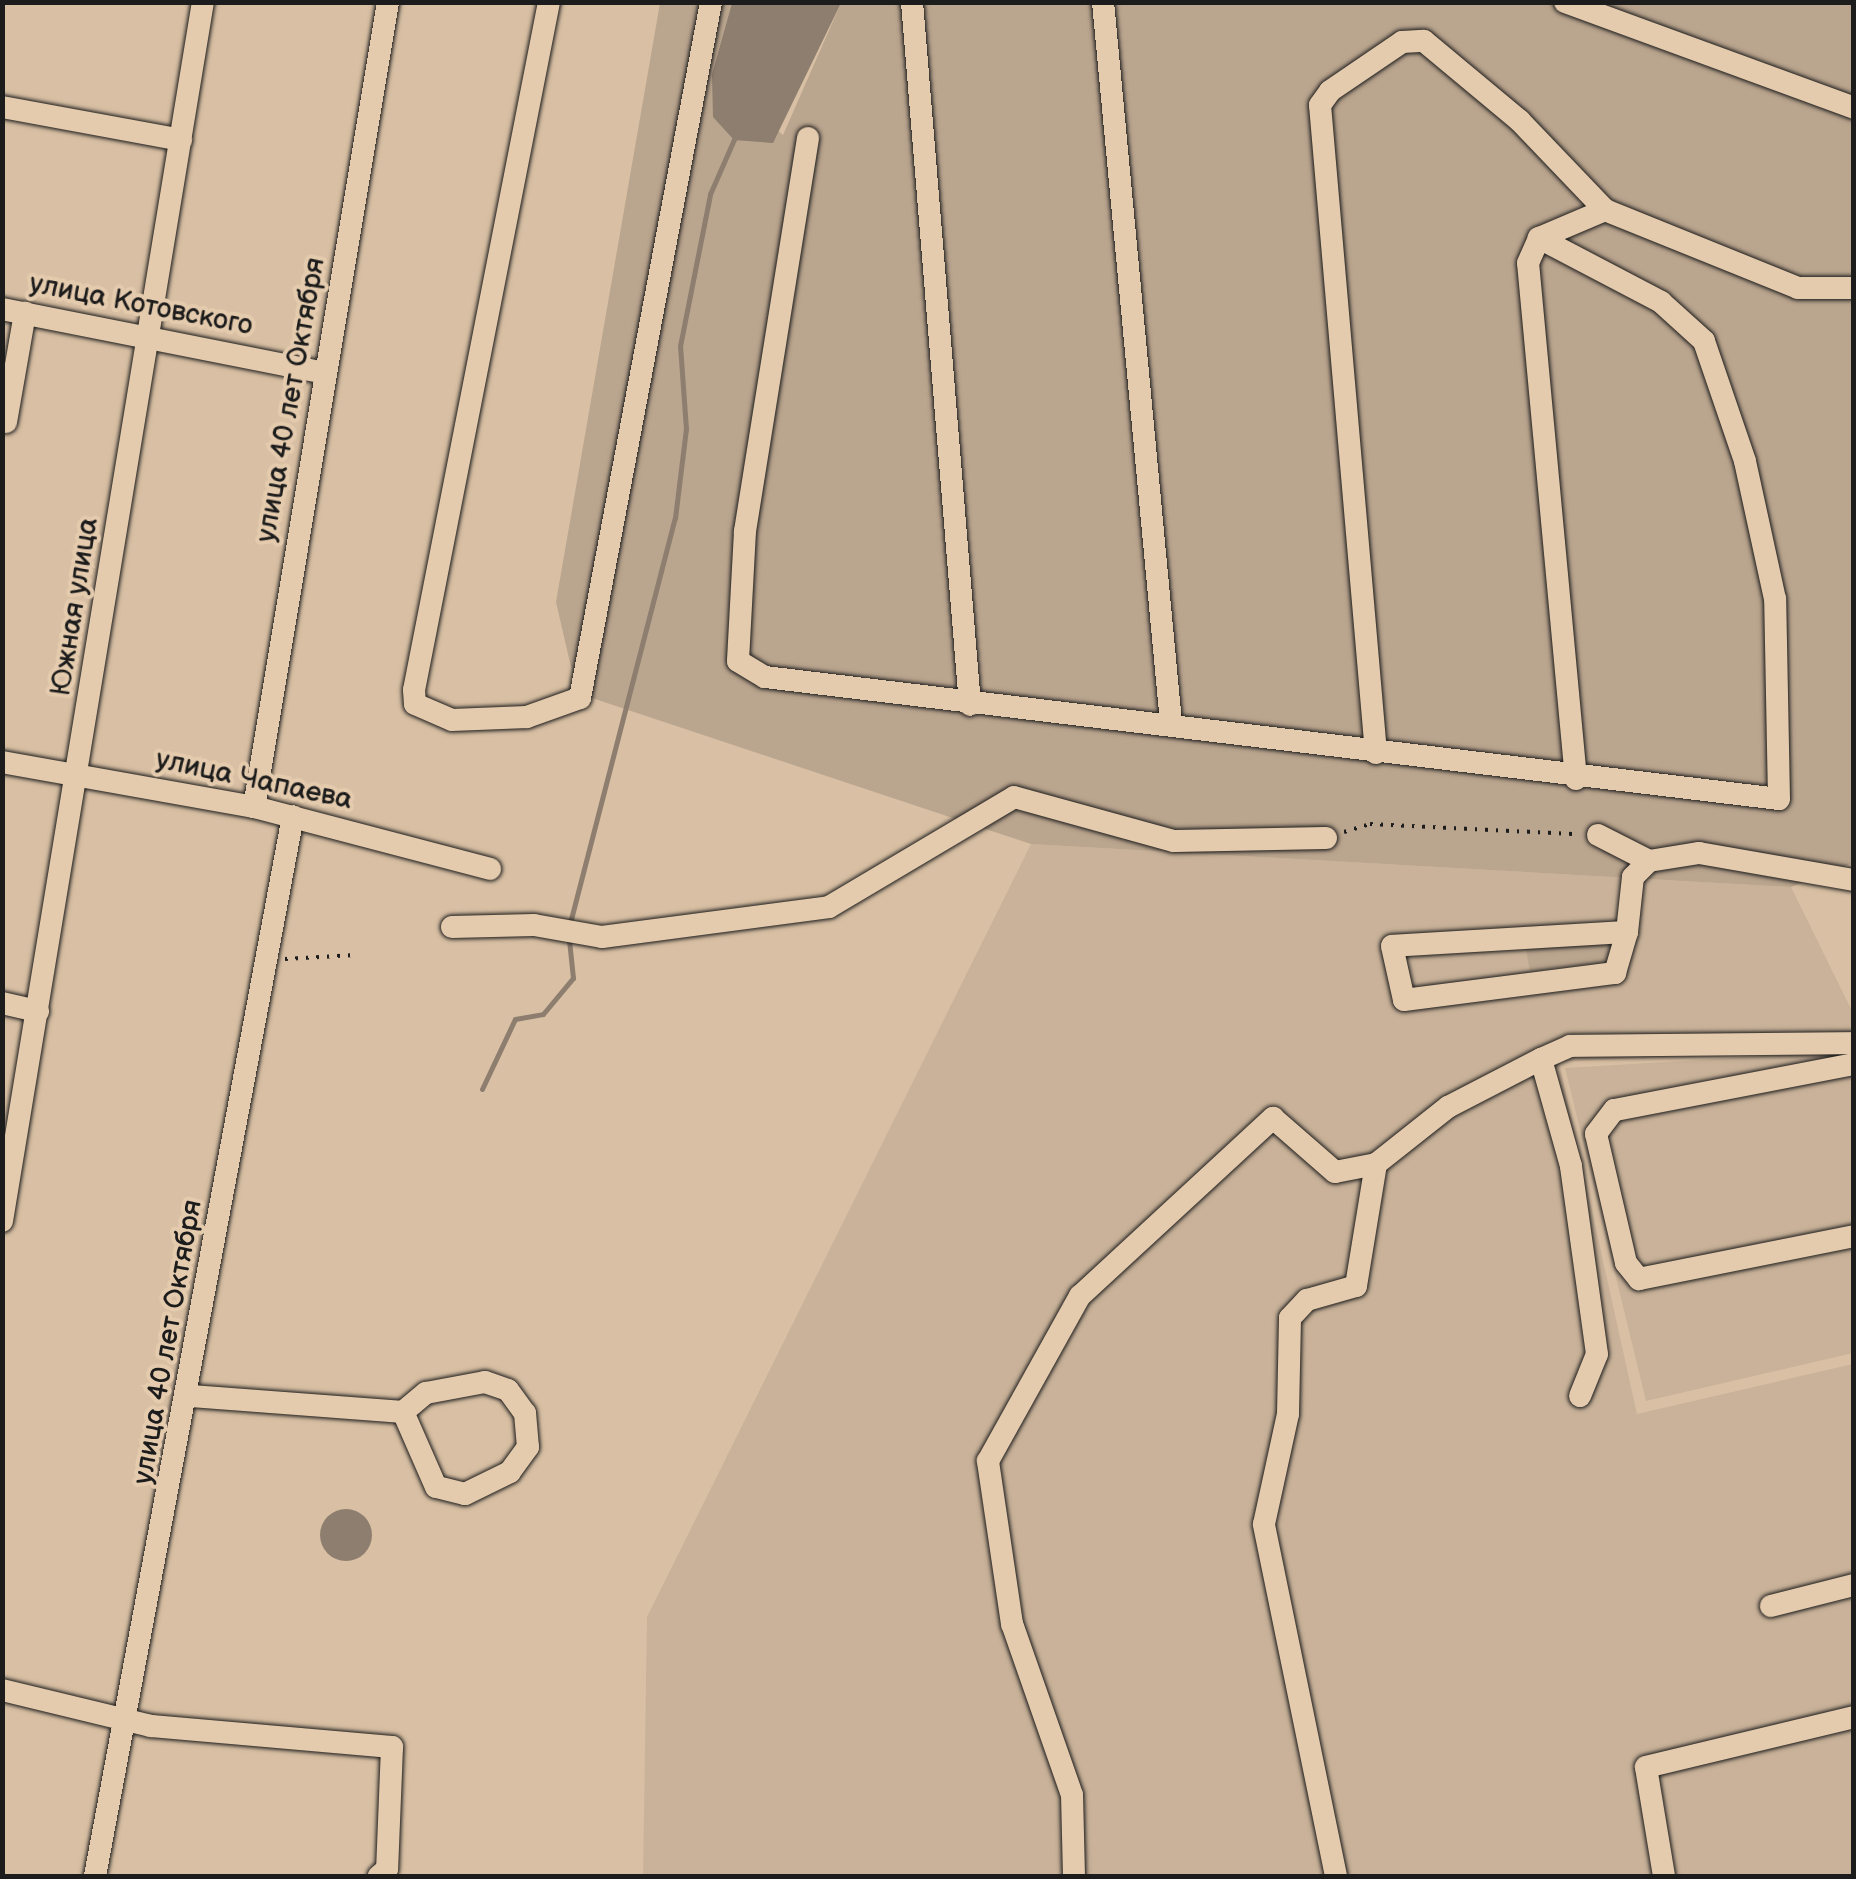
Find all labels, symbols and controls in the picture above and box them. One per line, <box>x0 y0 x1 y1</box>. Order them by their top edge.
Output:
street label: улица 40 лет Октября <box>249 255 333 545</box>
street label: улица Котовского <box>27 267 255 343</box>
street label: Южная улица <box>44 516 106 698</box>
street label: улица Чапаева <box>153 743 355 817</box>
street label: улица 40 лет Октября <box>126 1197 210 1487</box>

